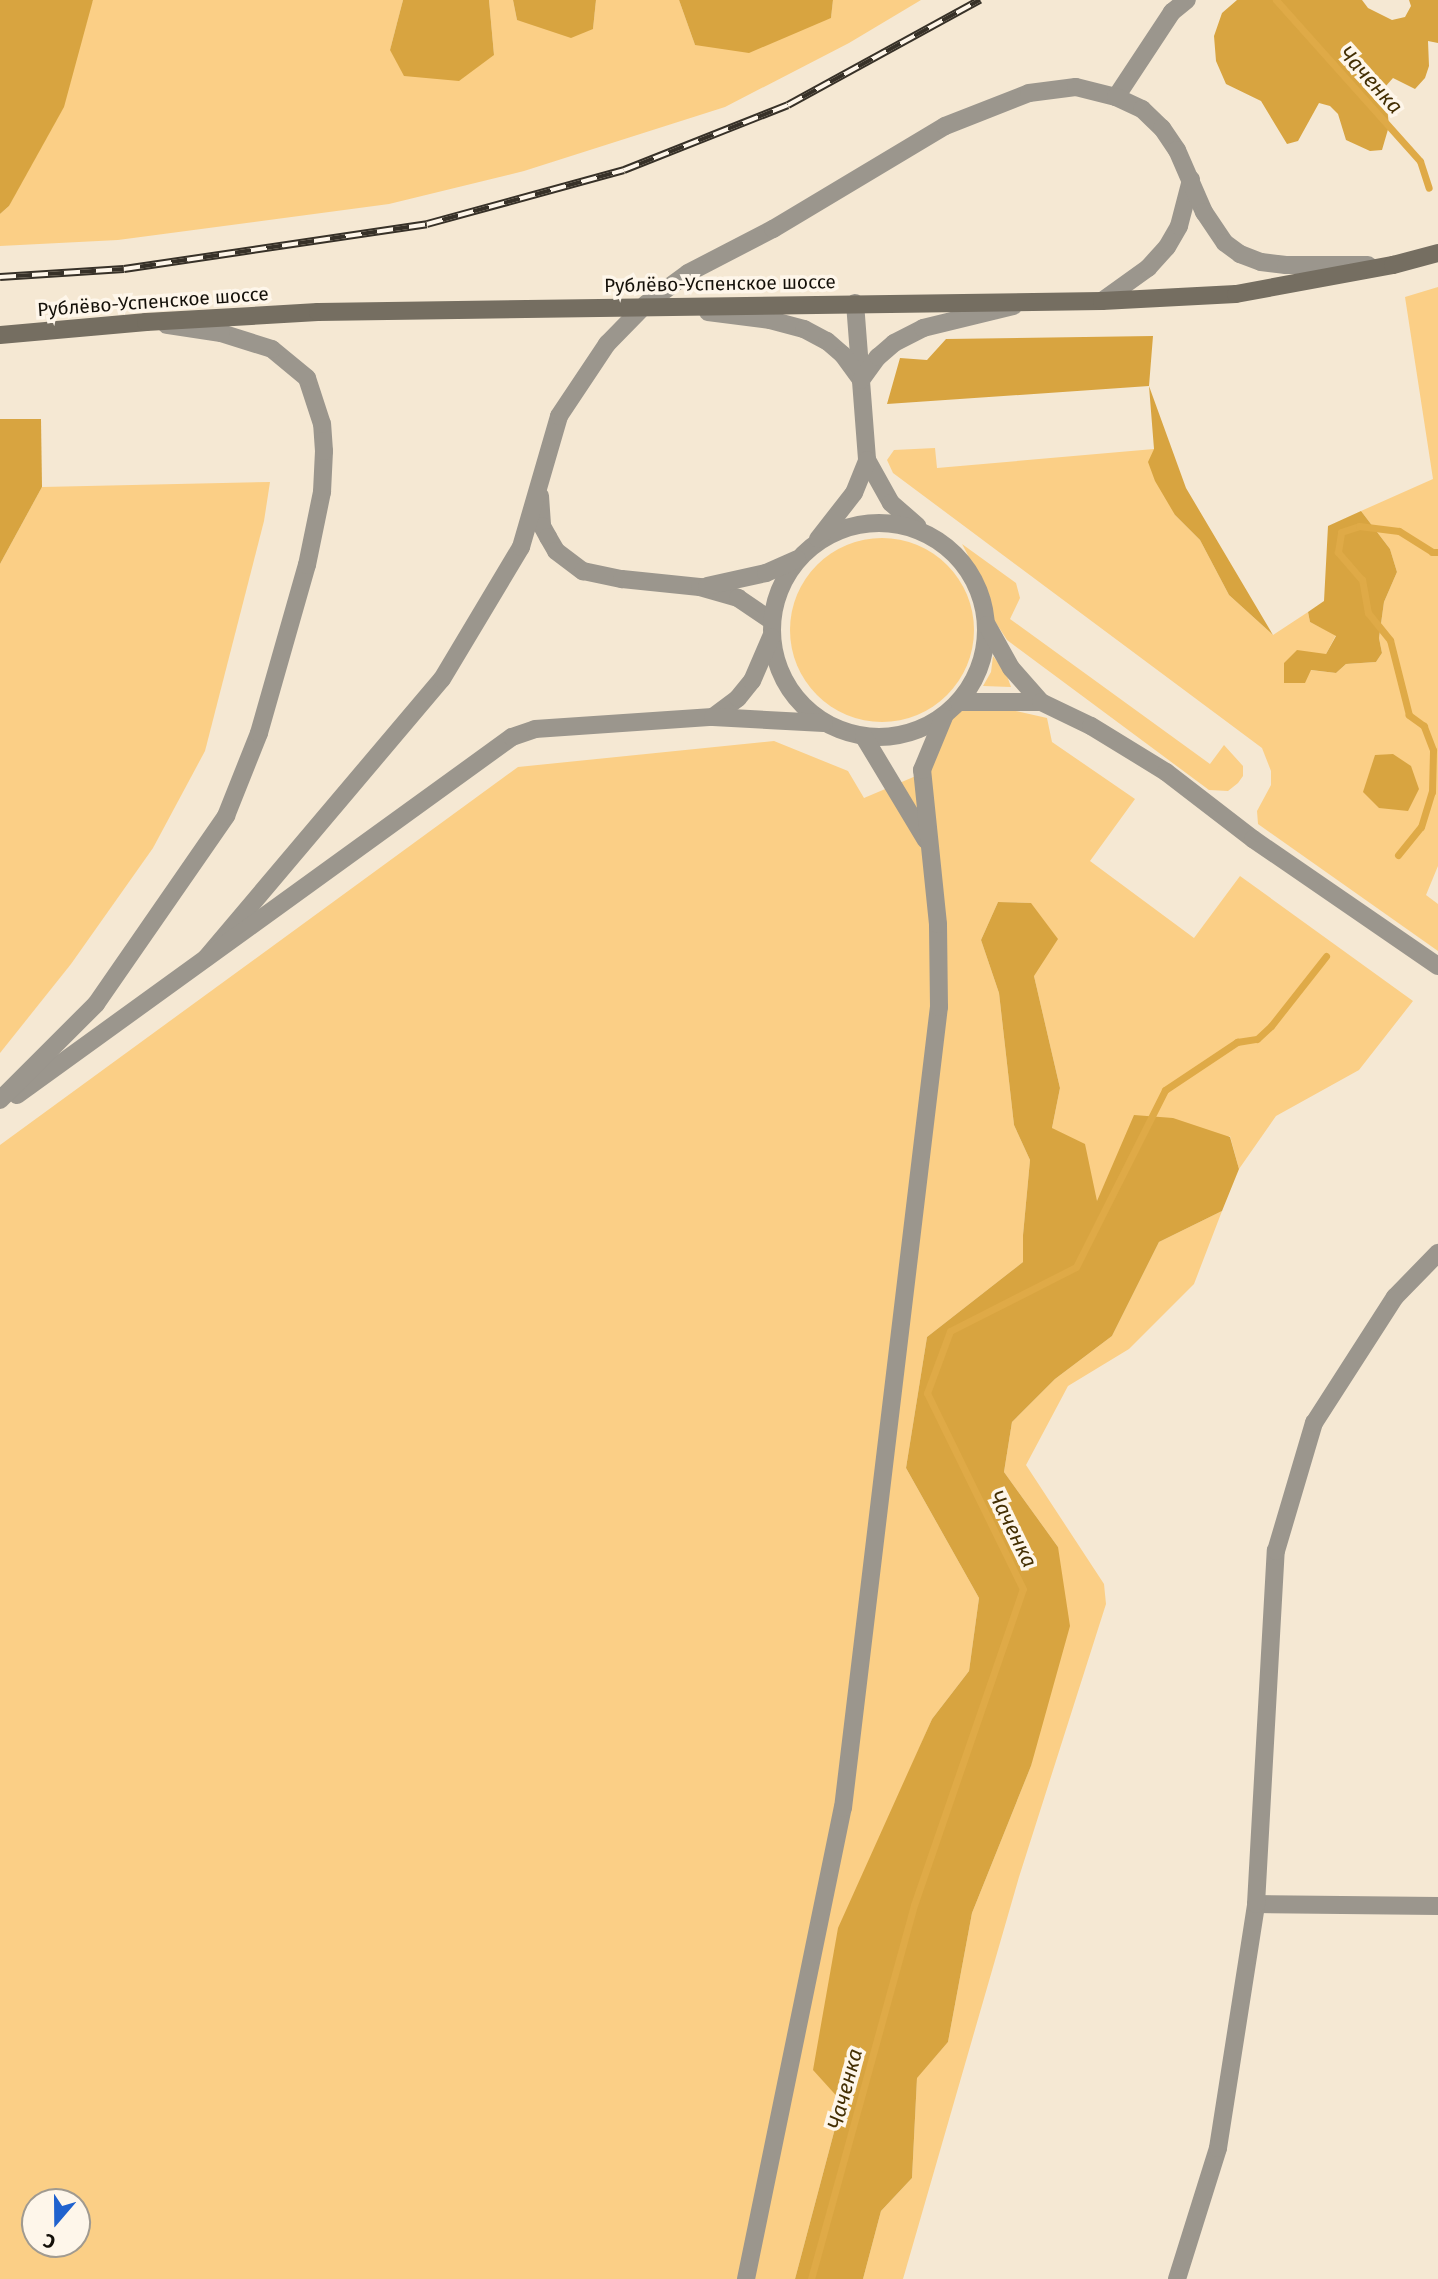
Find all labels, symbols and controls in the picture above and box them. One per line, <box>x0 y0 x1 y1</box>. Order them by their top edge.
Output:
water label: Чаченка <box>1334 41 1408 119</box>
street label: Рублёво-Успенское шоссе <box>604 271 836 297</box>
street label: Рублёво-Успенское шоссе <box>37 283 269 321</box>
water label: Чаченка <box>984 1487 1042 1571</box>
water label: Чаченка <box>822 2046 868 2132</box>
north arrow <box>21 2188 91 2258</box>
text: С <box>40 2229 58 2254</box>

